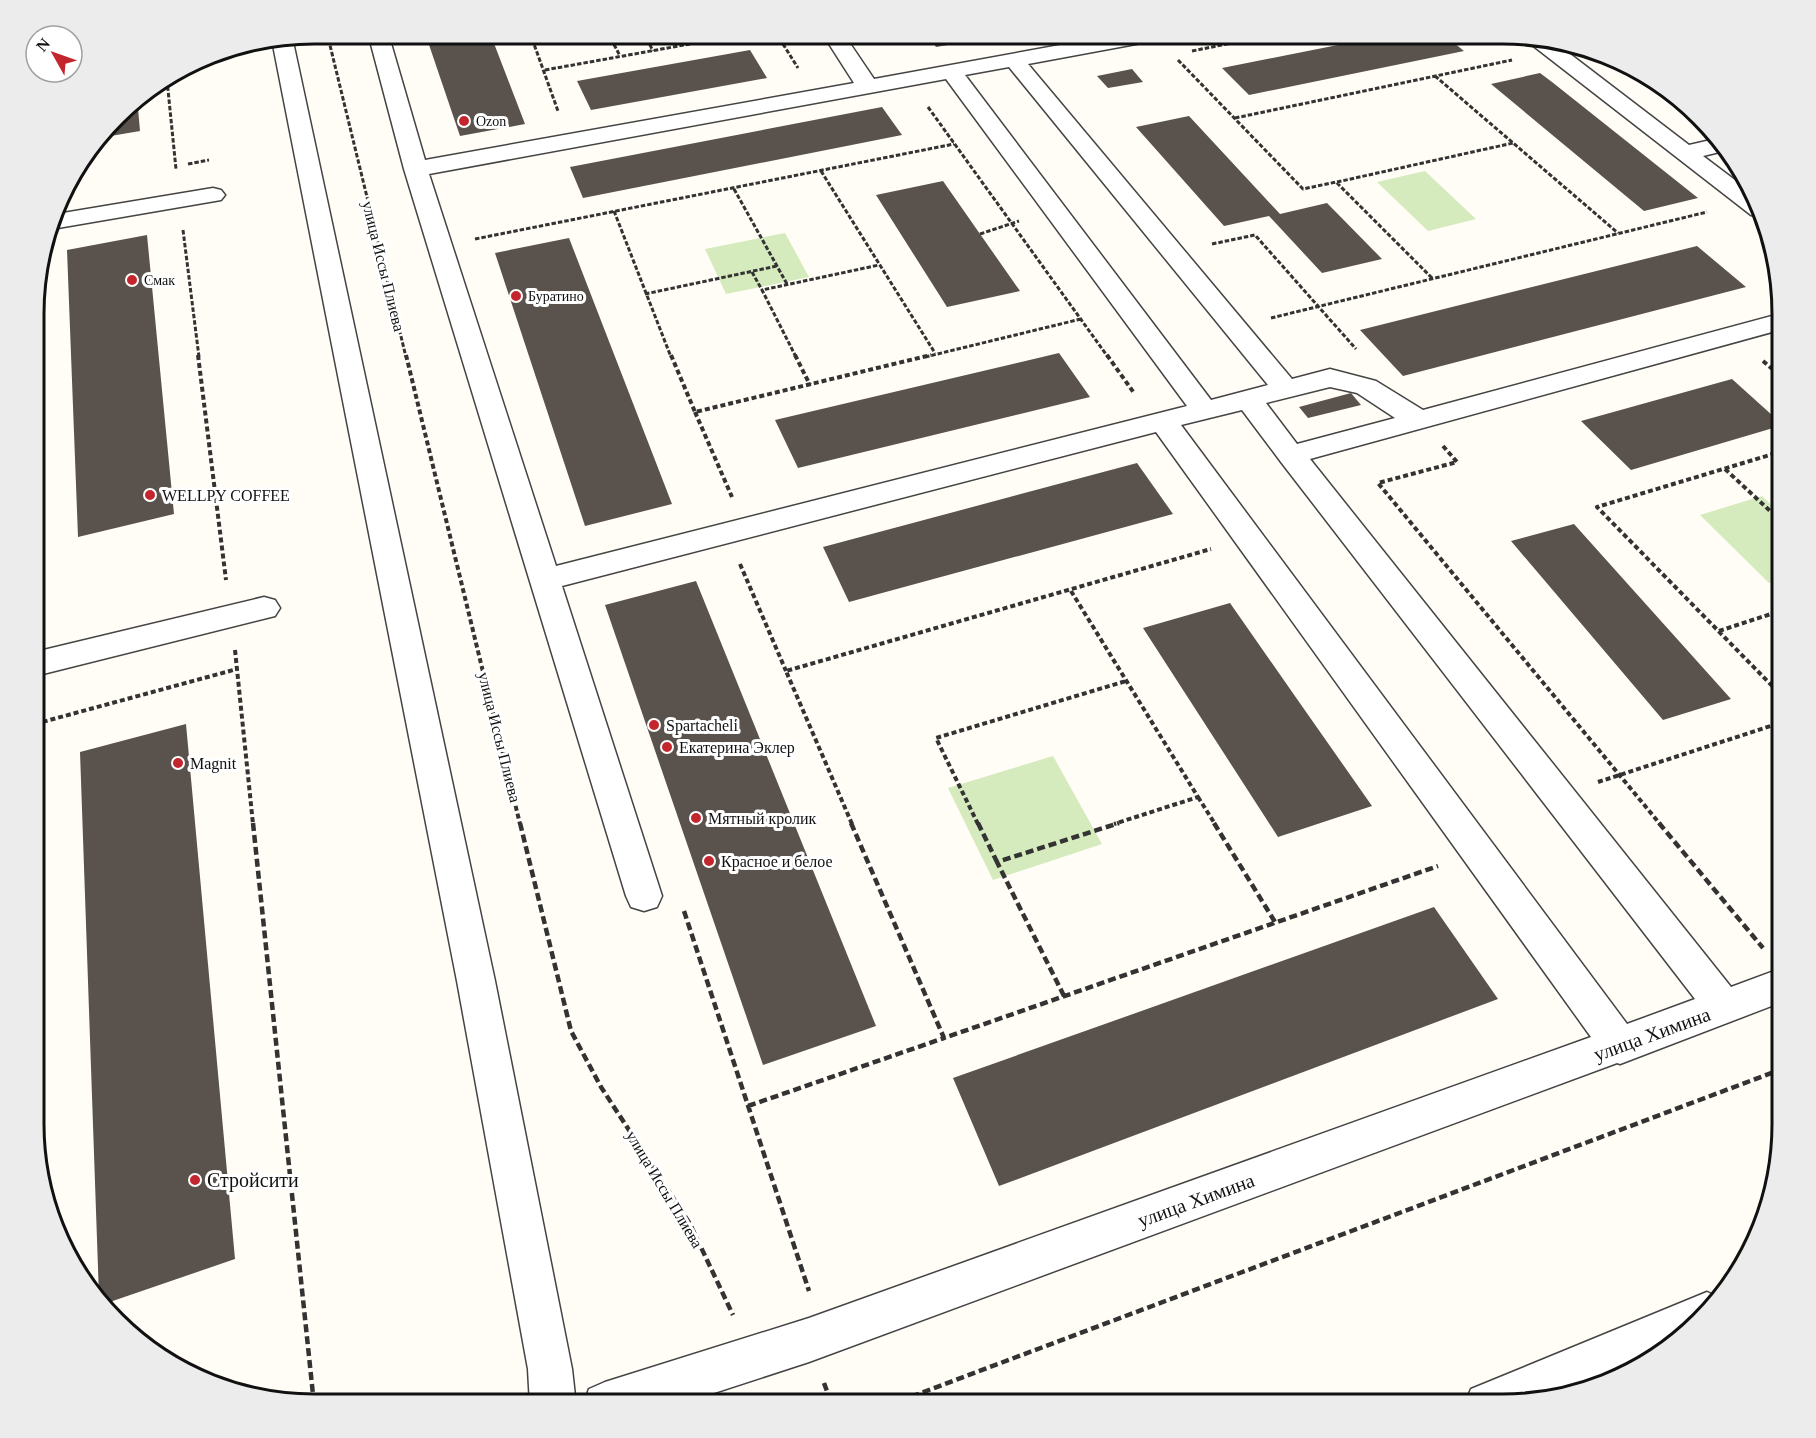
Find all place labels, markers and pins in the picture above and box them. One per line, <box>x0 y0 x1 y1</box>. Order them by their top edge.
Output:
marker: Ozon <box>457 114 471 128</box>
place label: Ozon <box>476 114 506 129</box>
marker: Смак <box>125 273 139 287</box>
place label: Смак <box>144 273 175 288</box>
marker: Буратино <box>509 289 523 303</box>
place label: Буратино <box>528 289 584 304</box>
place label: WELLPY COFFEE <box>162 487 290 504</box>
marker: WELLPY COFFEE <box>143 488 157 502</box>
place label: Spartacheli <box>666 717 739 735</box>
marker: Spartacheli <box>647 718 661 732</box>
place label: Екатерина Эклер <box>679 739 795 757</box>
marker: Екатерина Эклер <box>660 740 674 754</box>
place label: Magnit <box>190 755 237 773</box>
marker: Magnit <box>171 756 185 770</box>
place label: Мятный кролик <box>708 810 817 828</box>
marker: Мятный кролик <box>689 811 703 825</box>
place label: Красное и белое <box>721 853 833 871</box>
marker: Красное и белое <box>702 854 716 868</box>
place label: Стройсити <box>207 1169 299 1192</box>
marker: Стройсити <box>188 1173 202 1187</box>

